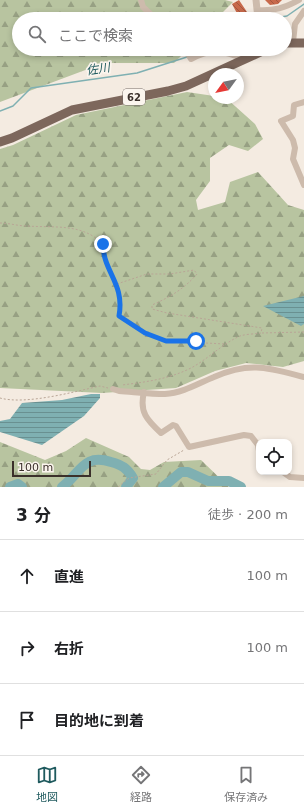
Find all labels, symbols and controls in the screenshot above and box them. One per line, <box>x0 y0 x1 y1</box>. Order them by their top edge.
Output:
search box <box>12 12 292 56</box>
icon: search <box>26 23 48 45</box>
text: ここで検索 <box>58 27 133 45</box>
water label: 佐川 <box>85 60 113 78</box>
north arrow <box>208 68 244 104</box>
road number: 62 <box>123 89 145 105</box>
route end <box>94 235 112 253</box>
route start <box>187 332 205 350</box>
map controls <box>256 439 292 475</box>
button: locate <box>256 439 292 475</box>
scale bar <box>12 459 91 478</box>
text: 100 m <box>18 461 53 474</box>
text: 3 分 <box>16 505 51 525</box>
text: 徒歩 · 200 m <box>208 507 288 522</box>
icon: ahead <box>16 565 38 587</box>
text: 直進 <box>54 568 84 586</box>
text: 100 m <box>246 568 288 583</box>
icon: right <box>16 637 38 659</box>
text: 右折 <box>54 640 84 658</box>
text: 100 m <box>246 640 288 655</box>
icon: arrive <box>16 709 38 731</box>
text: 目的地に到着 <box>54 712 144 730</box>
tab: 地図 <box>36 764 58 804</box>
tab: 経路 <box>130 764 152 804</box>
tab: 保存済み <box>224 764 268 804</box>

